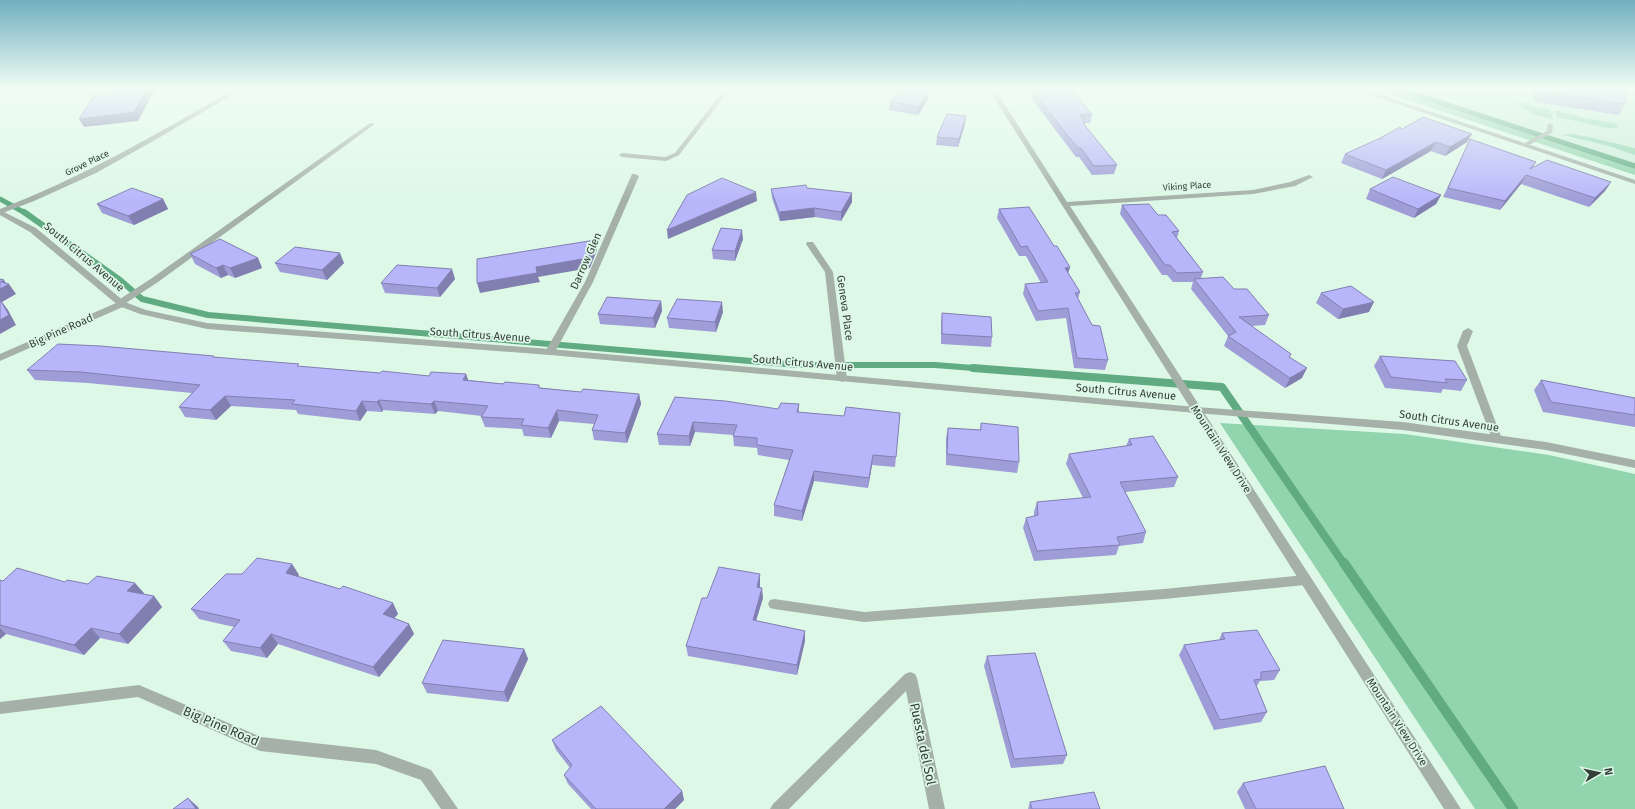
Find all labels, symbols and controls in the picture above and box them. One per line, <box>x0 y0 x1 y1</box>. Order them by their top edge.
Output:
street label: Grove Place <box>63 148 111 178</box>
street label: Viking Place <box>1162 179 1212 193</box>
street label: South Citrus Avenue <box>41 220 127 294</box>
street label: Darrow Glen <box>568 231 604 291</box>
street label: Geneva Place <box>834 274 856 342</box>
street label: Big Pine Road <box>27 311 95 351</box>
street label: South Citrus Avenue <box>429 325 531 345</box>
street label: South Citrus Avenue <box>752 352 854 374</box>
street label: South Citrus Avenue <box>1075 381 1177 403</box>
street label: Mountain View Drive <box>1188 403 1254 495</box>
street label: South Citrus Avenue <box>1398 408 1500 434</box>
street label: Mountain View Drive <box>1364 676 1430 768</box>
street label: Puesta del Sol <box>907 702 939 787</box>
street label: Big Pine Road <box>181 703 261 749</box>
north arrow <box>1579 753 1619 793</box>
text: N <box>1601 767 1615 776</box>

